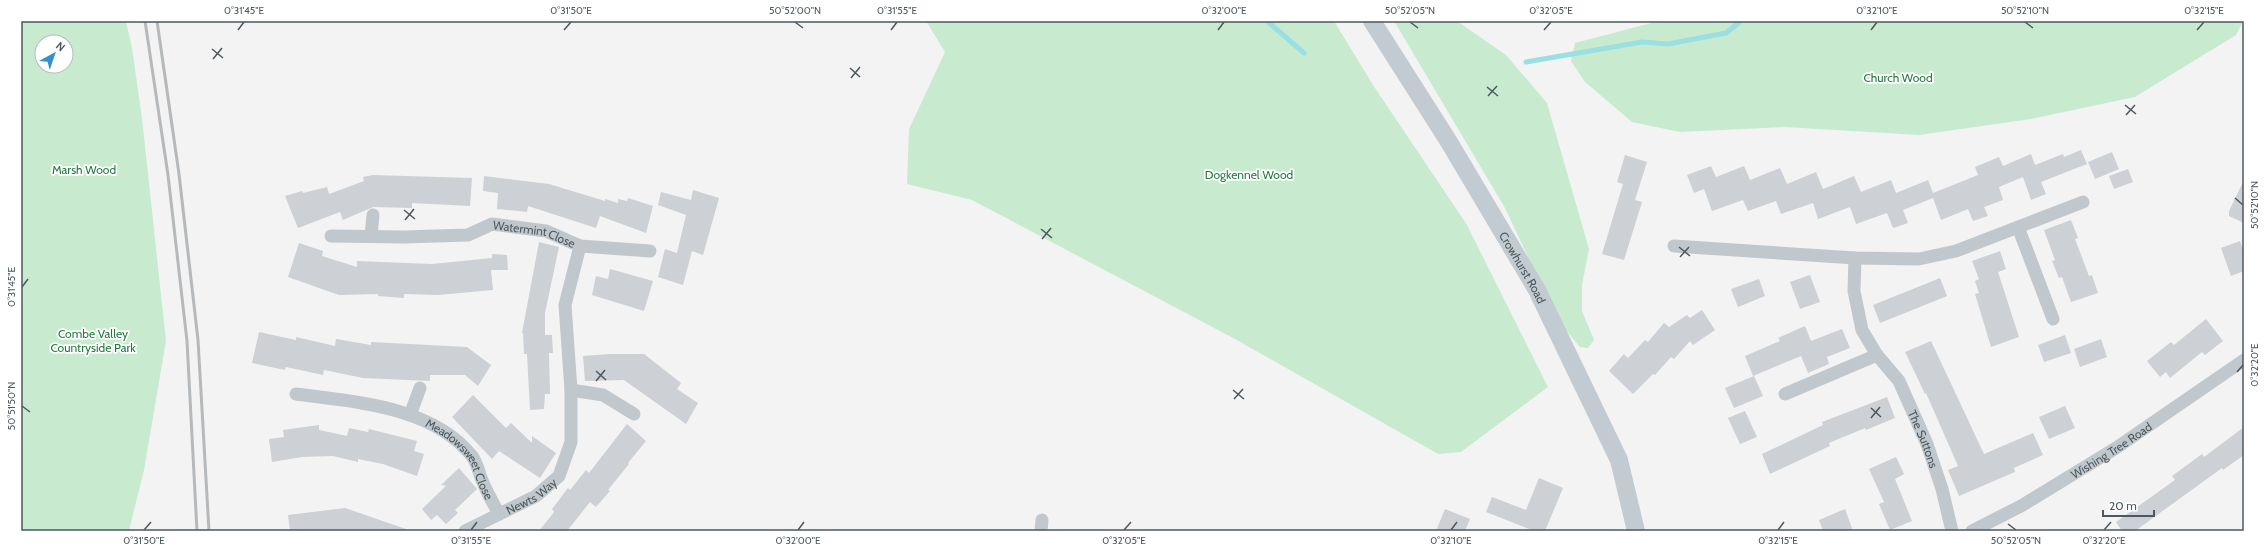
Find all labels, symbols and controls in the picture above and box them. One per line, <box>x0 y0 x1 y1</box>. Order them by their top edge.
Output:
text: 0°31'45"E <box>224 4 264 17</box>
text: 0°31'50"E <box>550 4 592 17</box>
text: 50°52'00"N <box>769 4 821 17</box>
text: 0°31'55"E <box>877 4 917 17</box>
text: 0°32'00"E <box>1202 4 1247 17</box>
text: 50°52'05"N <box>1385 4 1435 17</box>
text: 0°32'05"E <box>1529 4 1573 17</box>
text: 0°32'10"E <box>1856 4 1898 17</box>
text: 50°52'10"N <box>2001 4 2049 17</box>
text: 0°32'15"E <box>2184 4 2224 17</box>
north arrow <box>34 34 74 74</box>
text: N <box>53 38 68 54</box>
park label: Church Wood <box>1863 70 1933 85</box>
park label: Marsh Wood <box>52 162 116 177</box>
park label: Dogkennel Wood <box>1205 167 1293 182</box>
text: 50°52'10"N <box>2248 181 2261 229</box>
street label: Watermint Close <box>492 217 578 251</box>
street label: Crowhurst Road <box>1496 229 1550 306</box>
text: 0°31'45"E <box>5 267 18 307</box>
park label: Combe Valley Countryside Park <box>50 326 136 355</box>
text: 0°32'20"E <box>2248 343 2261 387</box>
text: 50°51'50"N <box>5 382 18 430</box>
street label: The Suttons <box>1905 407 1942 470</box>
street label: Meadowsweet Close <box>423 415 497 502</box>
street label: Wishing Tree Road <box>2068 418 2154 481</box>
street label: Newts Way <box>503 474 559 517</box>
scale bar <box>2103 492 2154 518</box>
text: 20 m <box>2109 498 2137 513</box>
text: 0°31'50"E <box>123 534 165 547</box>
text: 0°31'55"E <box>451 534 491 547</box>
text: 0°32'00"E <box>776 534 821 547</box>
text: 0°32'05"E <box>1102 534 1146 547</box>
text: 0°32'10"E <box>1430 534 1472 547</box>
text: 0°32'15"E <box>1758 534 1798 547</box>
text: 50°52'05"N <box>1991 534 2041 547</box>
text: 0°32'20"E <box>2082 534 2126 547</box>

